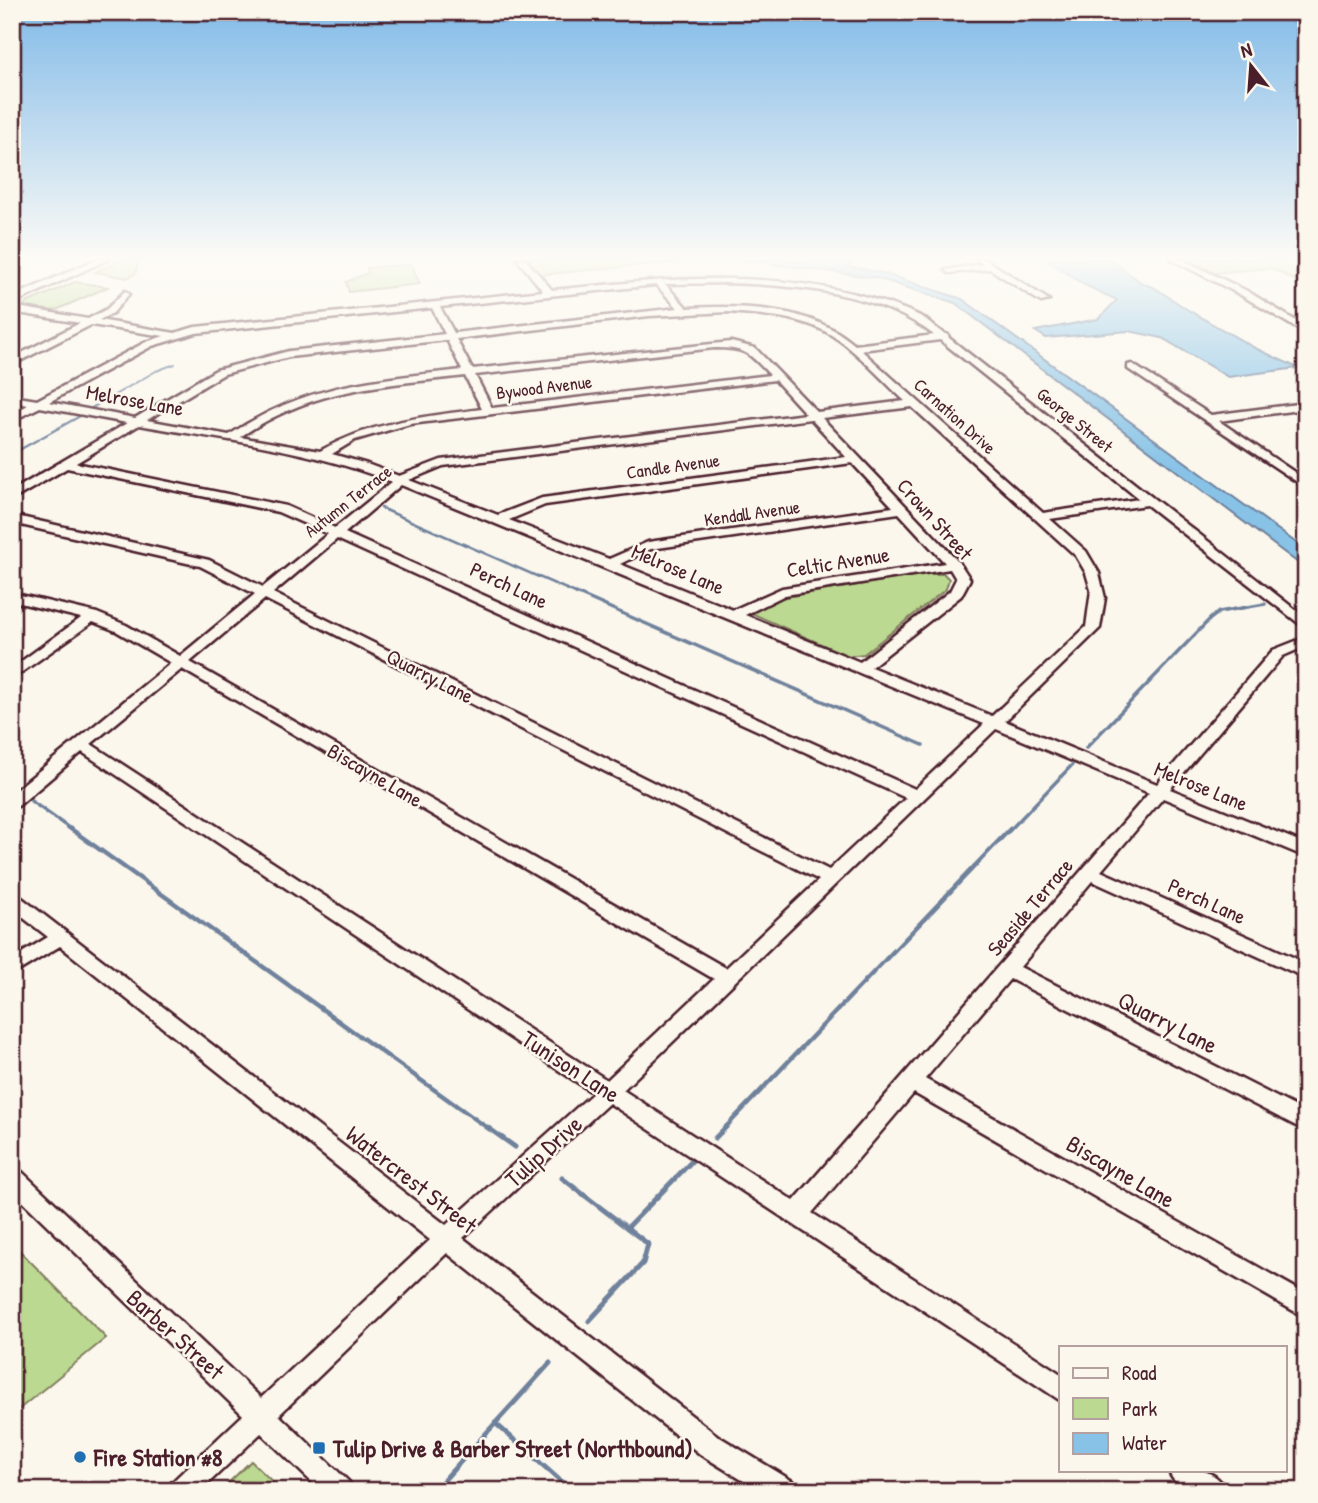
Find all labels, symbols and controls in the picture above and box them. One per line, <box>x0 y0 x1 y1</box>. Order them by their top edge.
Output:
north arrow <box>1216 32 1286 102</box>
text: N <box>1237 36 1255 64</box>
street label: Bywood Avenue <box>495 369 593 405</box>
street label: Carnation Drive <box>908 372 1002 460</box>
street label: Melrose Lane <box>84 377 186 423</box>
street label: George Street <box>1032 382 1119 459</box>
street label: Candle Avenue <box>625 447 721 485</box>
street label: Autumn Terrace <box>299 459 397 543</box>
street label: Crown Street <box>890 472 980 567</box>
street label: Kendall Avenue <box>703 494 801 532</box>
street label: Melrose Lane <box>627 536 729 602</box>
street label: Celtic Avenue <box>785 540 891 584</box>
street label: Perch Lane <box>466 554 552 616</box>
street label: Quarry Lane <box>381 642 479 710</box>
street label: Biscayne Lane <box>322 736 428 814</box>
street label: Melrose Lane <box>1150 754 1252 818</box>
street label: Seaside Terrace <box>980 852 1080 962</box>
street label: Perch Lane <box>1164 871 1250 931</box>
street label: Quarry Lane <box>1113 983 1224 1061</box>
street label: Tunison Lane <box>516 1022 627 1110</box>
street label: Tulip Drive <box>498 1108 589 1194</box>
street label: Watercrest Street <box>340 1118 485 1241</box>
street label: Biscayne Lane <box>1061 1127 1181 1215</box>
street label: Barber Street <box>120 1282 232 1387</box>
legend <box>1059 1346 1286 1472</box>
text: Road <box>1122 1358 1156 1387</box>
text: Park <box>1122 1394 1157 1423</box>
text: Water <box>1122 1428 1167 1457</box>
place label: Tulip Drive & Barber Street (Northbound) <box>332 1432 693 1465</box>
marker: Tulip Drive & Barber Street (Northbound) <box>311 1440 327 1456</box>
place label: Fire Station #8 <box>93 1441 223 1473</box>
marker: Fire Station #8 <box>72 1449 88 1465</box>

